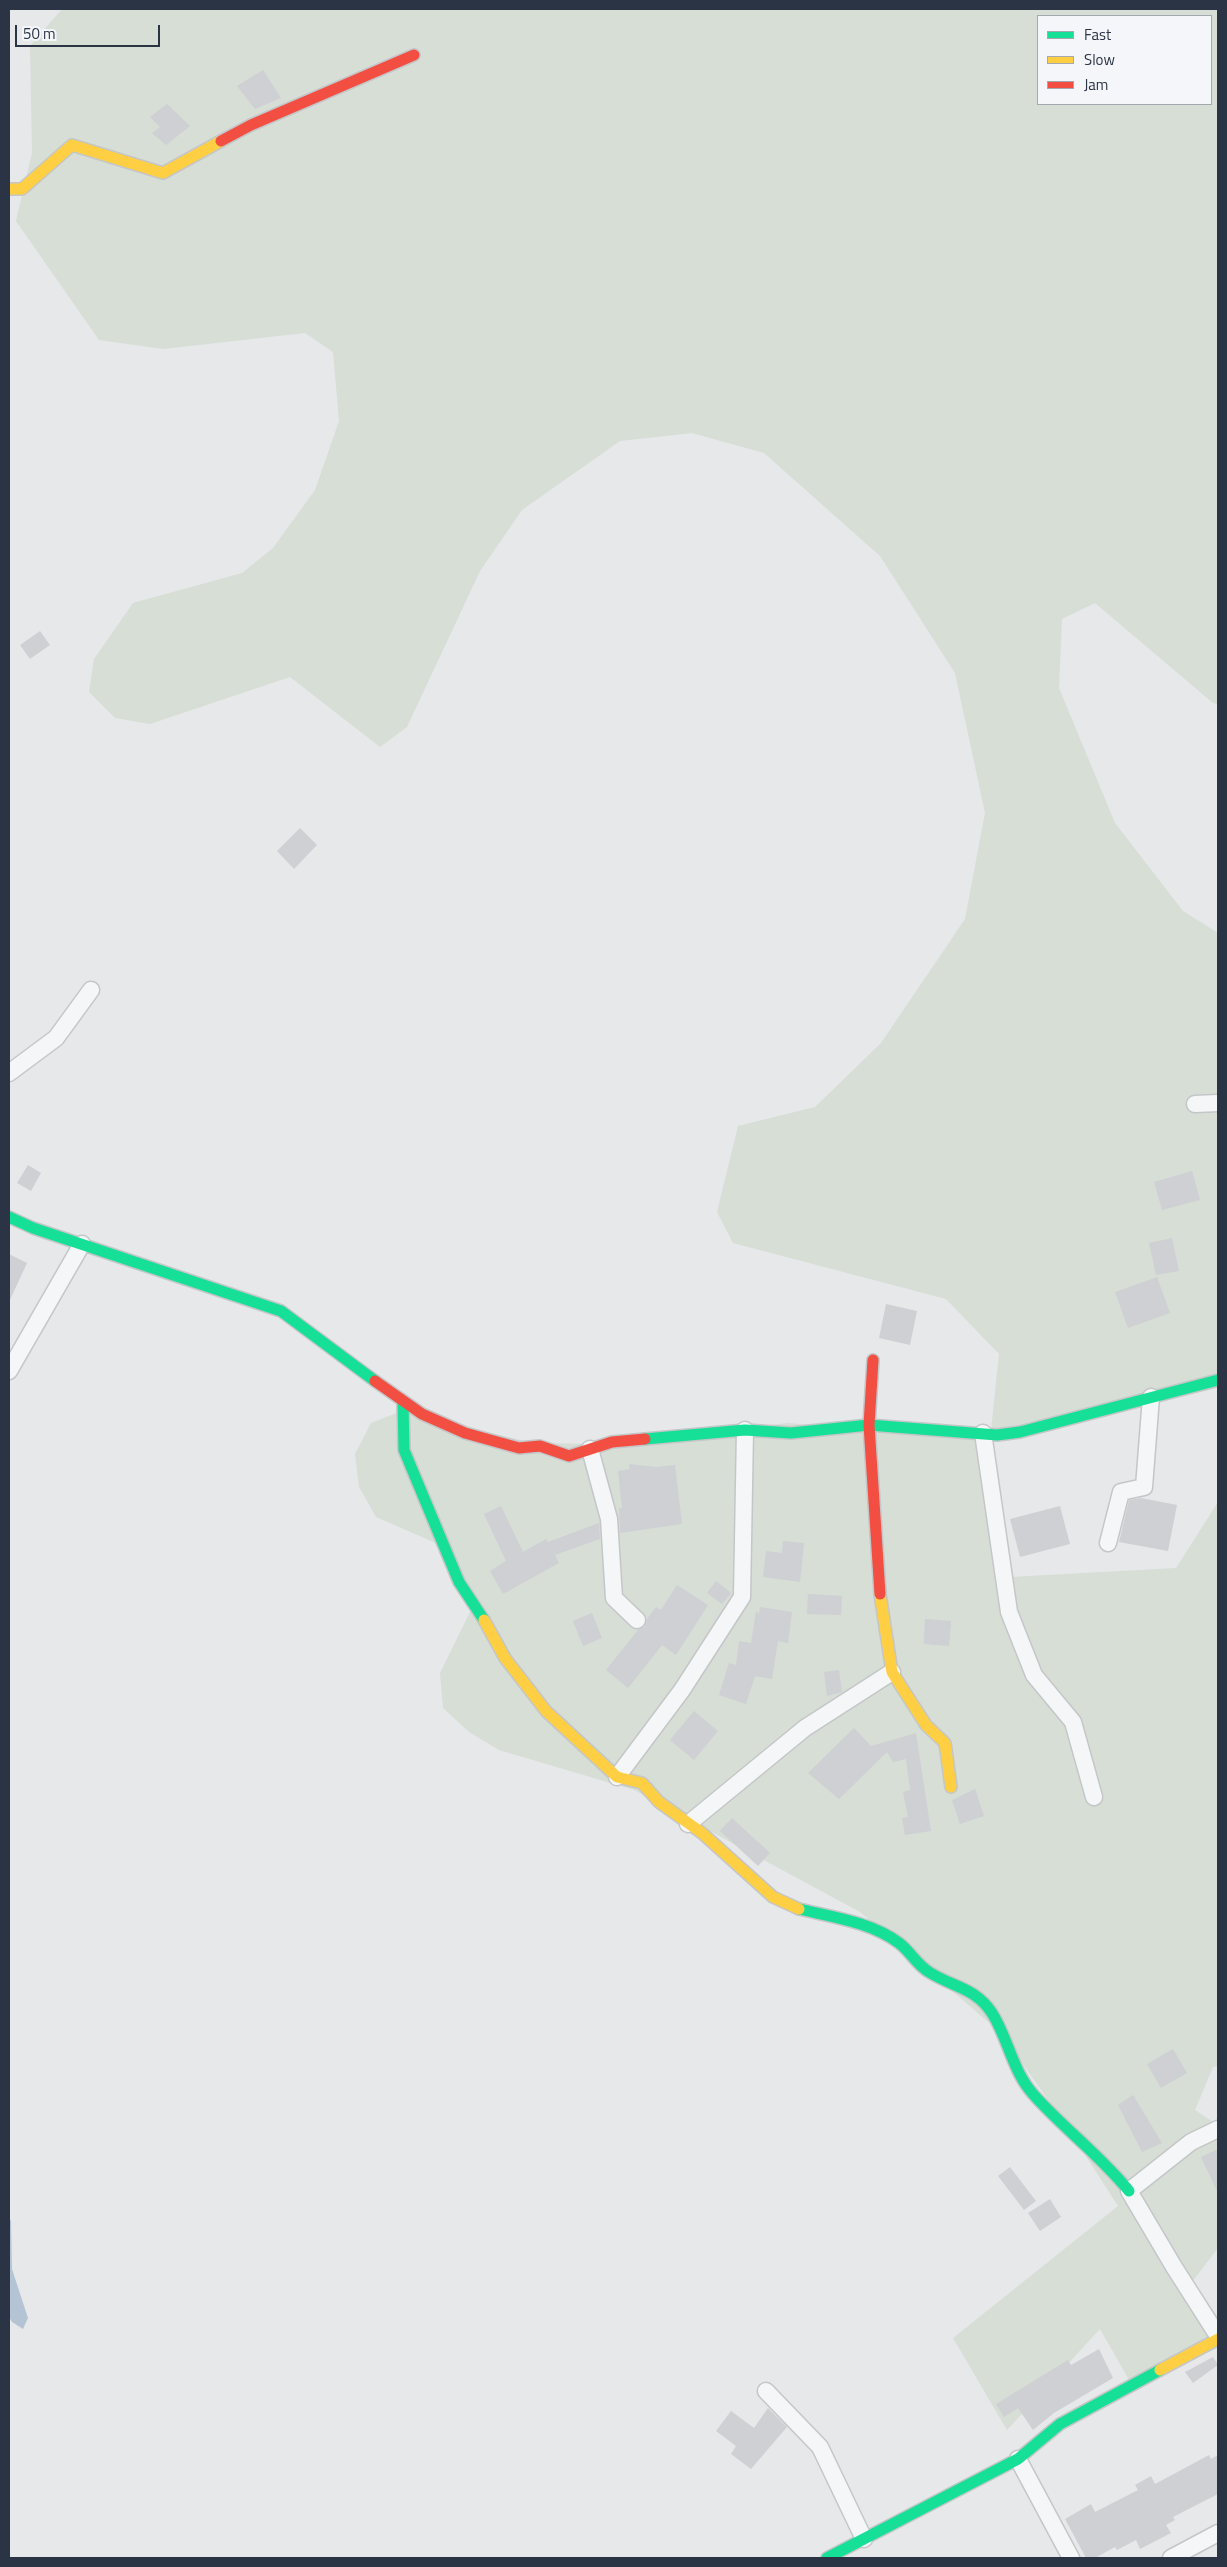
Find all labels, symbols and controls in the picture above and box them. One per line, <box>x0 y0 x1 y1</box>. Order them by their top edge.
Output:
scale bar <box>18 15 162 47</box>
legend <box>1037 15 1212 105</box>
text: 50 m <box>23 22 56 45</box>
text: Fast <box>1084 23 1111 46</box>
text: Slow <box>1084 48 1115 71</box>
text: Jam <box>1084 73 1108 96</box>

